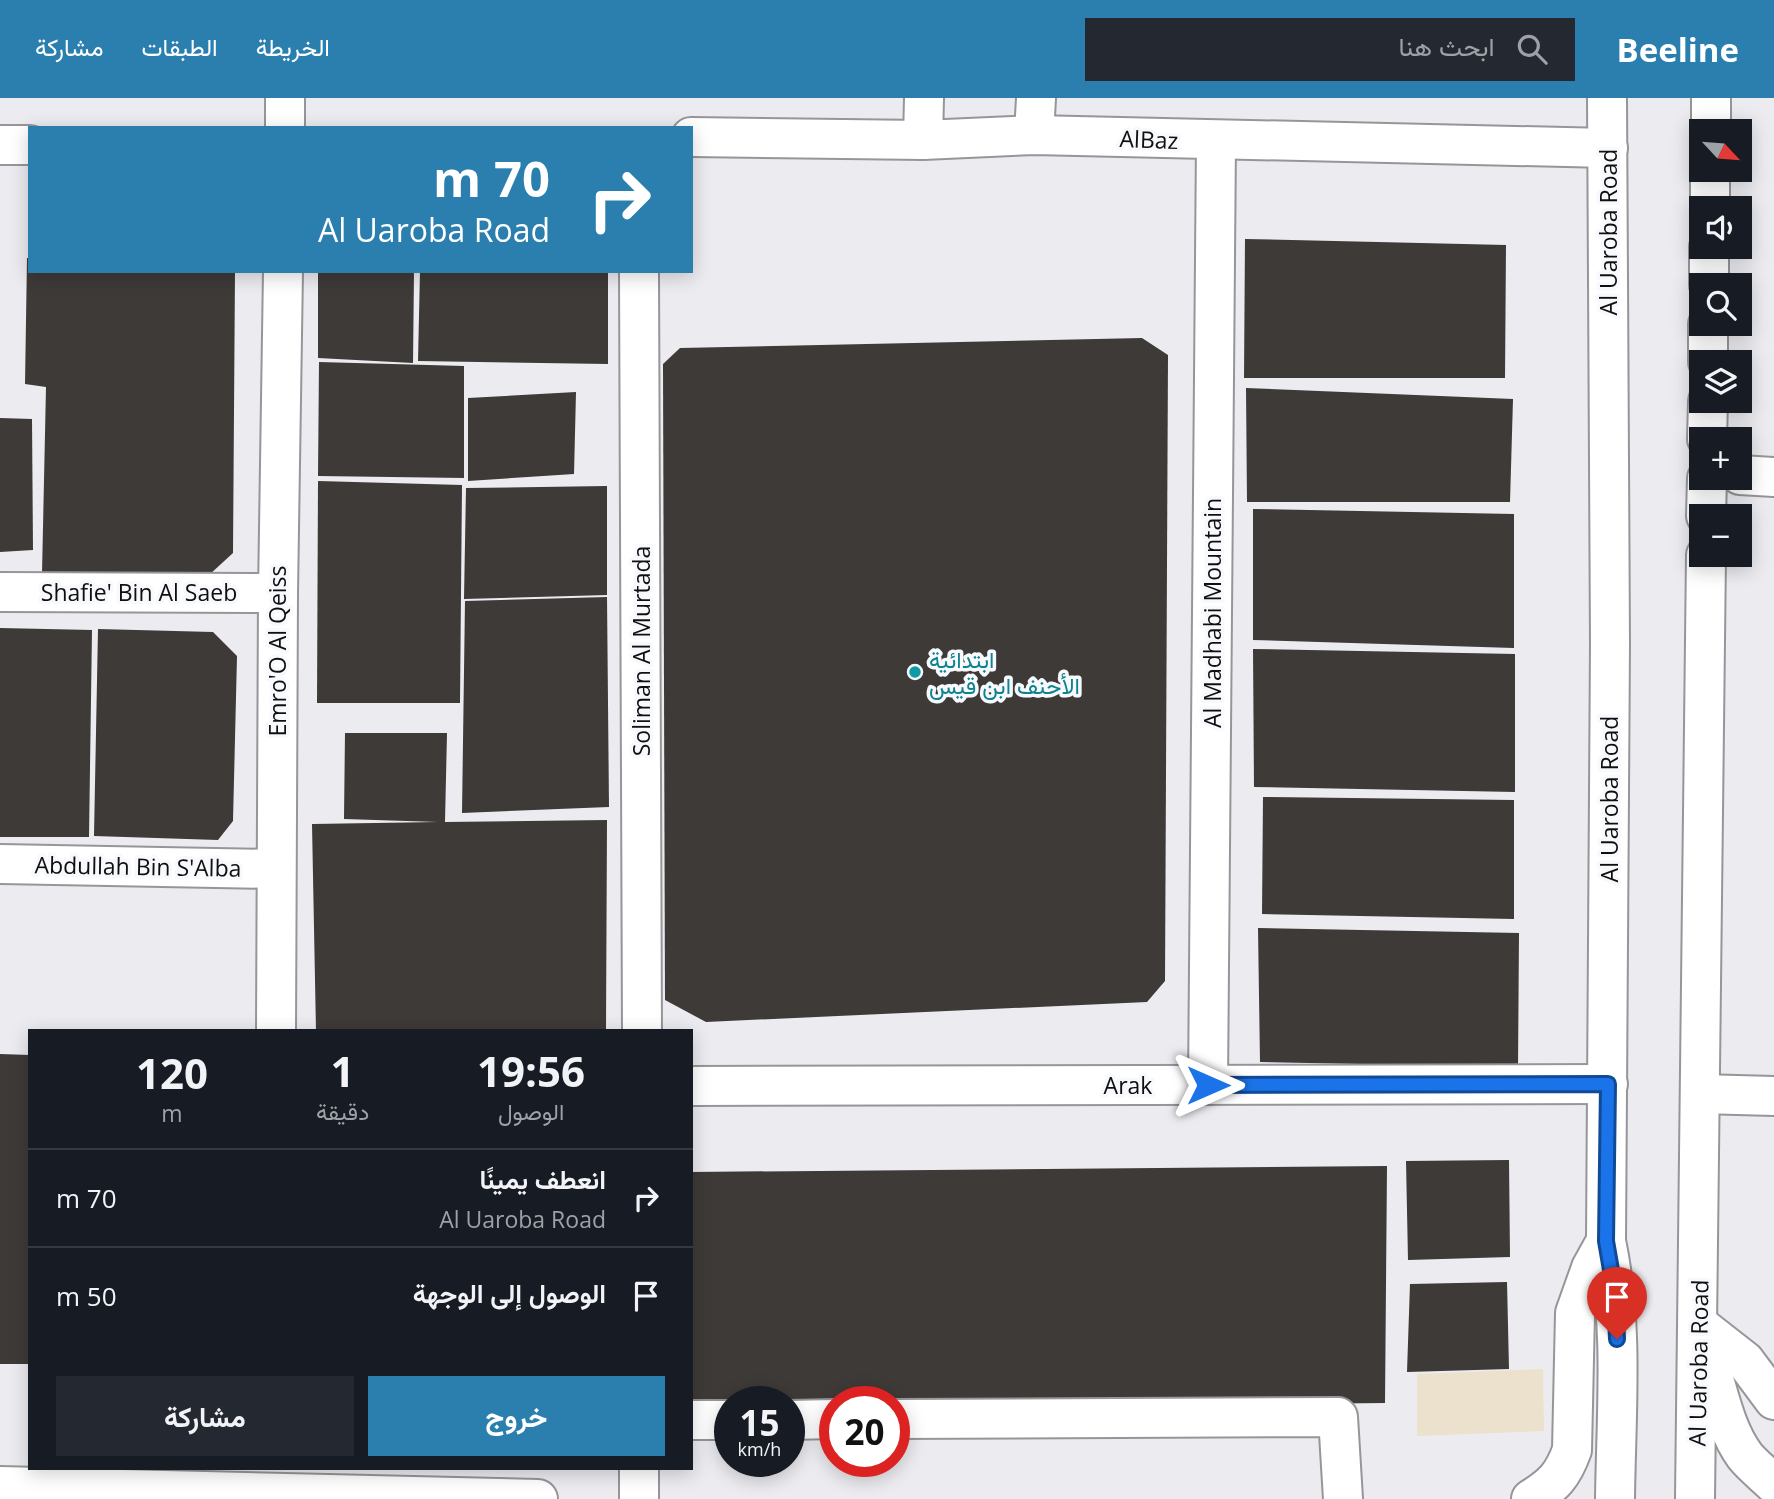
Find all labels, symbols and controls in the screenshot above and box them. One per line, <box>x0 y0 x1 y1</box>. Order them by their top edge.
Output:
search box <box>1085 18 1575 81</box>
text: Beeline <box>1617 27 1739 72</box>
text: ابحث هنا <box>1399 28 1495 64</box>
text: مشاركة <box>35 30 103 63</box>
text: الطبقات <box>141 30 218 63</box>
text: الخريطة <box>256 30 330 63</box>
icon: search <box>1513 30 1551 68</box>
north arrow <box>1689 119 1752 182</box>
map controls <box>1689 119 1752 567</box>
street label: AlBaz <box>1119 122 1179 156</box>
text: 70 m <box>433 145 550 211</box>
street label: Al Uaroba Road <box>1592 149 1624 315</box>
icon: right <box>574 154 665 245</box>
button: sound <box>1689 196 1752 259</box>
text: Al Uaroba Road <box>318 208 550 251</box>
button: search <box>1689 273 1752 336</box>
button: layers <box>1689 350 1752 413</box>
button: + <box>1689 427 1752 490</box>
street label: Al Madhabi Mountain <box>1196 498 1228 728</box>
button: − <box>1689 504 1752 567</box>
street label: Soliman Al Murtada <box>625 546 657 756</box>
street label: Emro'O Al Qeiss <box>261 565 293 737</box>
street label: Shafie' Bin Al Saeb <box>41 576 237 608</box>
place label: ابتدائية الأحنف ابن قيس <box>929 643 1080 701</box>
marker: ابتدائية الأحنف ابن قيس <box>907 664 923 680</box>
street label: Al Uaroba Road <box>1593 716 1625 882</box>
street label: Abdullah Bin S'Alba <box>34 848 242 884</box>
text: 1 <box>331 1042 355 1099</box>
text: 19:56 <box>477 1042 585 1099</box>
text: 120 <box>136 1044 208 1101</box>
position arrow <box>1171 1048 1245 1122</box>
street label: Arak <box>1104 1069 1152 1101</box>
text: دقيقة <box>316 1095 369 1127</box>
text: الوصول <box>498 1095 564 1127</box>
text: m <box>161 1097 183 1129</box>
text: انعطف يمينًا <box>479 1161 606 1197</box>
icon: right <box>627 1179 665 1217</box>
text: 70 m <box>56 1180 117 1216</box>
text: Al Uaroba Road <box>439 1203 606 1235</box>
pin <box>1587 1267 1647 1339</box>
text: الوصول إلى الوجهة <box>413 1275 606 1311</box>
icon: arrive <box>627 1277 665 1315</box>
text: 50 m <box>56 1278 117 1314</box>
icon: arrive <box>1598 1278 1636 1316</box>
street label: Al Uaroba Road <box>1681 1279 1715 1447</box>
button: مشاركة <box>56 1376 354 1456</box>
button: خروج <box>368 1376 665 1456</box>
speed limit sign: 20 <box>819 1386 910 1477</box>
text: 15 <box>739 1399 780 1446</box>
text: km/h <box>738 1437 781 1461</box>

